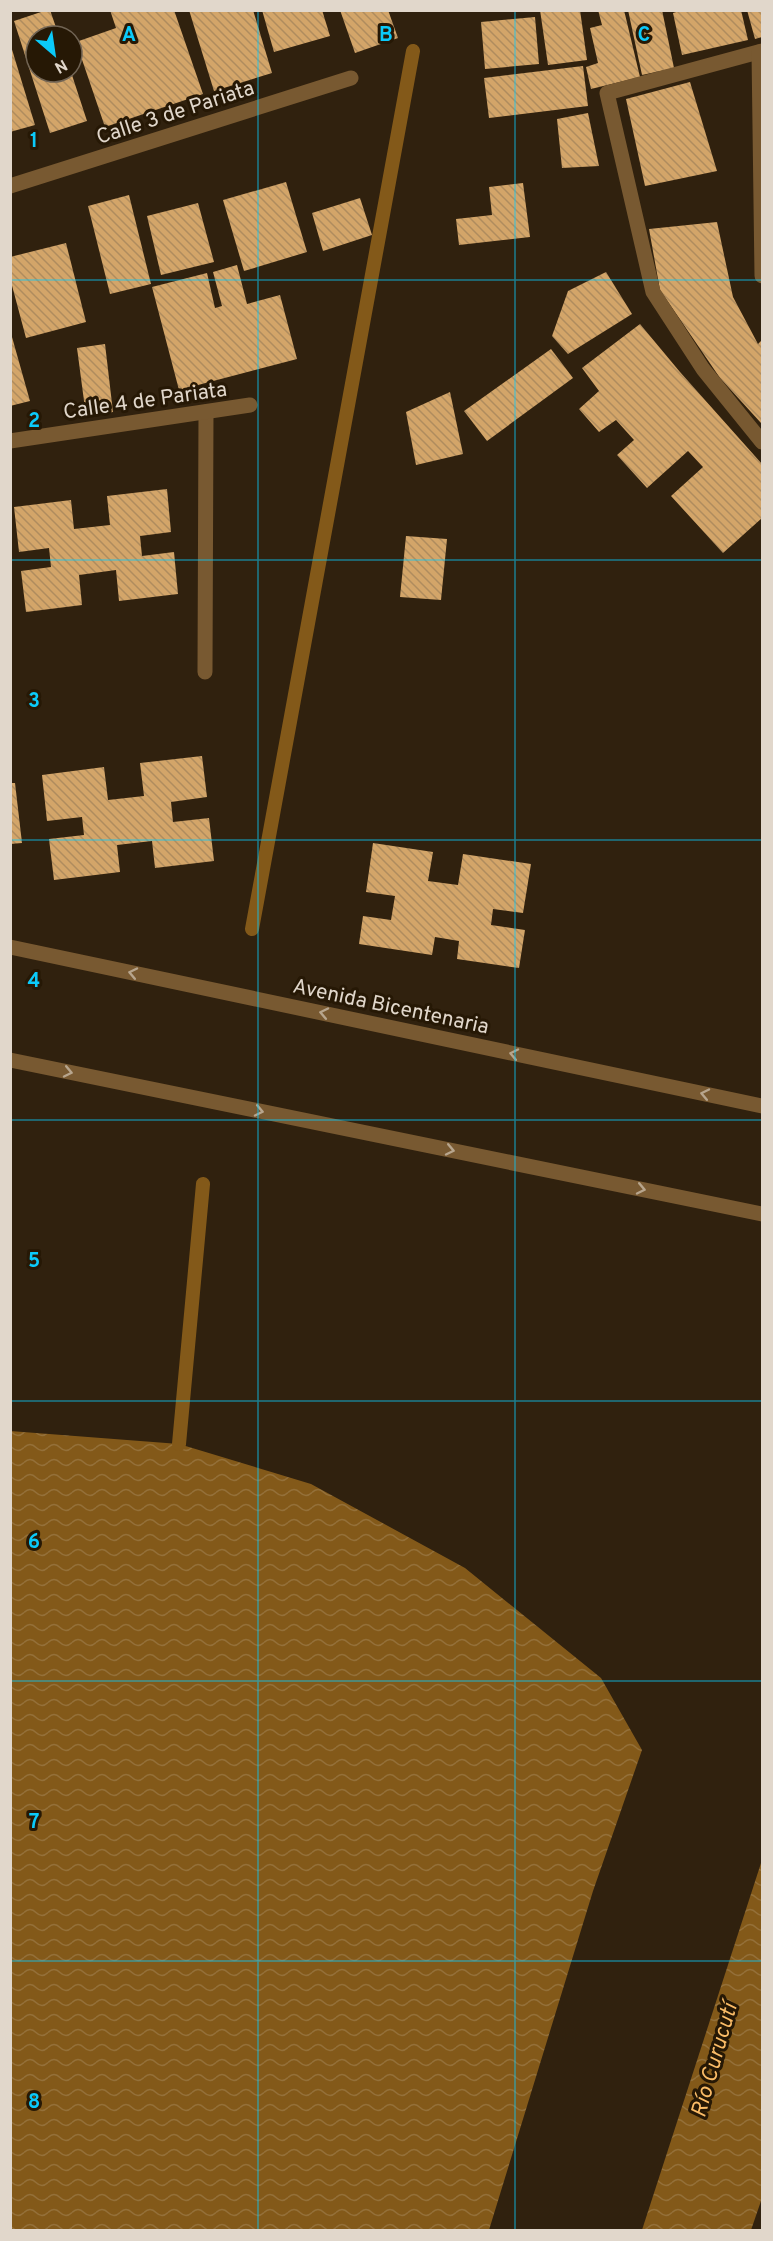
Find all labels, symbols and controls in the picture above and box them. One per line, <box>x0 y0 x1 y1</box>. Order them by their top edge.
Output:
text: A <box>122 23 136 49</box>
text: B <box>379 23 393 49</box>
text: C <box>638 23 650 49</box>
north arrow <box>24 24 84 84</box>
text: N <box>50 54 70 77</box>
street label: Calle 3 de Pariata <box>93 75 258 152</box>
text: 1 <box>30 129 38 155</box>
street label: Calle 4 de Pariata <box>62 377 229 426</box>
text: 2 <box>28 409 40 435</box>
text: 3 <box>28 689 40 715</box>
one-way arrow <box>128 967 138 980</box>
text: 4 <box>28 969 40 995</box>
street label: Avenida Bicentenaria <box>290 973 491 1041</box>
one-way arrow <box>319 1008 329 1021</box>
one-way arrow <box>510 1048 520 1061</box>
one-way arrow <box>63 1065 73 1078</box>
one-way arrow <box>701 1088 711 1101</box>
one-way arrow <box>254 1104 264 1117</box>
one-way arrow <box>445 1143 455 1156</box>
one-way arrow <box>636 1182 646 1195</box>
text: 5 <box>28 1249 40 1275</box>
text: 6 <box>28 1530 40 1556</box>
text: 7 <box>29 1810 39 1836</box>
water label: Río Curucutí <box>686 1996 746 2121</box>
text: 8 <box>28 2090 40 2116</box>

